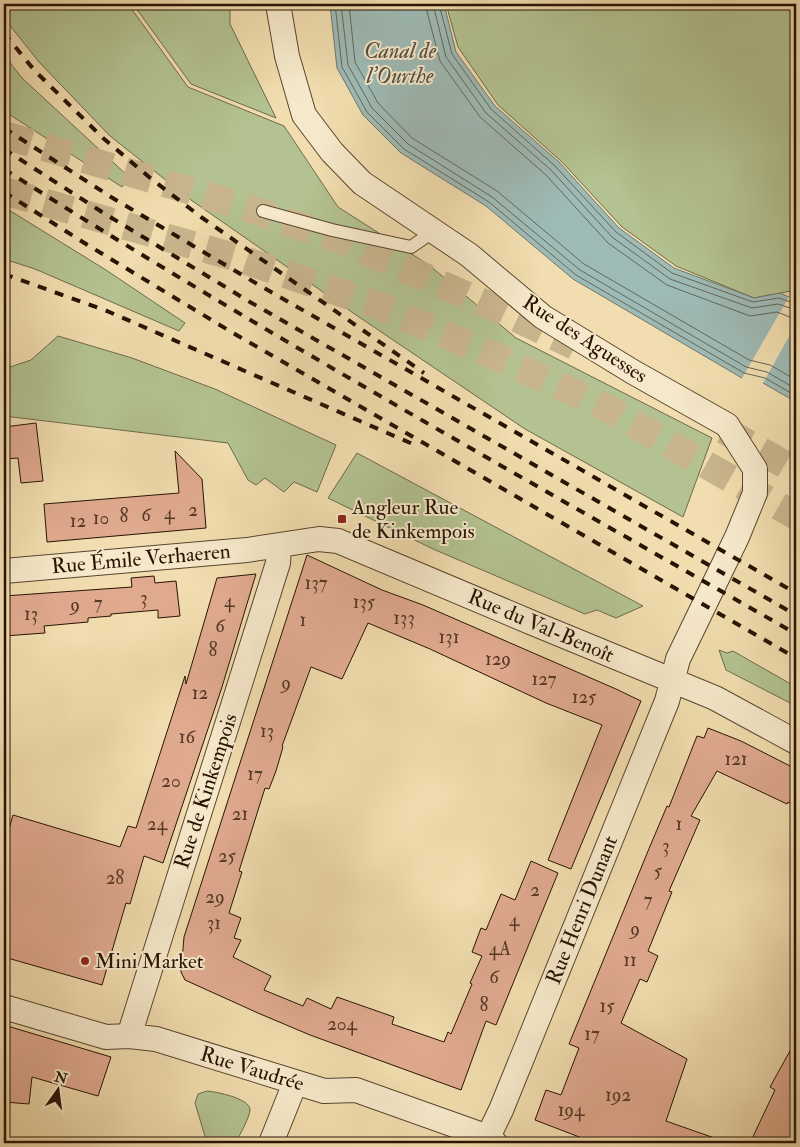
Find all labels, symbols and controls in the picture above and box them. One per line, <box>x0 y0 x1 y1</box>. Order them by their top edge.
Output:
water label: Canal de l'Ourthe <box>364 37 437 90</box>
street label: Rue des Aguesses <box>517 289 653 389</box>
place label: Angleur Rue de Kinkempois <box>351 494 475 545</box>
house number: 2 <box>188 498 198 522</box>
house number: 4 <box>164 501 175 525</box>
house number: 6 <box>141 503 152 527</box>
house number: 8 <box>120 504 129 528</box>
house number: 10 <box>93 506 109 530</box>
house number: 12 <box>70 509 86 533</box>
marker: Angleur Rue de Kinkempois <box>336 513 348 525</box>
street label: Rue Émile Verhaeren <box>50 538 232 580</box>
house number: 137 <box>305 571 328 595</box>
street label: Rue du Val-Benoît <box>464 583 618 669</box>
house number: 3 <box>140 586 148 610</box>
house number: 4 <box>224 589 235 613</box>
house number: 135 <box>353 590 376 614</box>
house number: 7 <box>94 591 103 615</box>
house number: 9 <box>68 593 80 617</box>
house number: 13 <box>24 602 38 626</box>
house number: 133 <box>393 606 415 630</box>
house number: 1 <box>300 608 306 632</box>
house number: 6 <box>215 614 226 638</box>
house number: 131 <box>439 625 459 649</box>
house number: 8 <box>209 638 218 662</box>
house number: 129 <box>485 647 511 671</box>
house number: 127 <box>531 667 557 691</box>
house number: 9 <box>279 671 291 695</box>
house number: 12 <box>192 681 208 705</box>
house number: 125 <box>572 685 597 709</box>
street label: Rue de Kinkempois <box>168 710 244 872</box>
house number: 13 <box>260 719 274 743</box>
house number: 16 <box>179 725 197 749</box>
house number: 121 <box>724 747 748 771</box>
house number: 17 <box>247 762 263 786</box>
house number: 20 <box>161 769 181 793</box>
house number: 21 <box>232 802 248 826</box>
house number: 24 <box>147 812 168 836</box>
house number: 1 <box>676 812 682 836</box>
street label: Rue Henri Dunant <box>540 831 624 988</box>
house number: 3 <box>662 834 670 858</box>
house number: 25 <box>218 844 237 868</box>
house number: 5 <box>654 859 663 883</box>
house number: 28 <box>106 866 124 890</box>
house number: 2 <box>530 878 540 902</box>
house number: 29 <box>205 885 225 909</box>
house number: 7 <box>644 888 653 912</box>
house number: 4 <box>509 908 520 932</box>
house number: 31 <box>207 911 221 935</box>
house number: 9 <box>628 917 640 941</box>
house number: 4A <box>489 937 511 961</box>
place label: Mini Market <box>95 948 204 975</box>
house number: 11 <box>623 948 637 972</box>
marker: Mini Market <box>79 955 91 967</box>
house number: 6 <box>489 965 500 989</box>
house number: 8 <box>480 993 489 1017</box>
house number: 15 <box>599 994 615 1018</box>
house number: 204 <box>327 1012 358 1036</box>
house number: 17 <box>584 1022 600 1046</box>
street label: Rue Vaudrée <box>197 1040 307 1098</box>
north arrow <box>32 1064 82 1114</box>
text: N <box>52 1068 70 1088</box>
house number: 192 <box>605 1083 631 1107</box>
house number: 194 <box>558 1098 585 1122</box>

